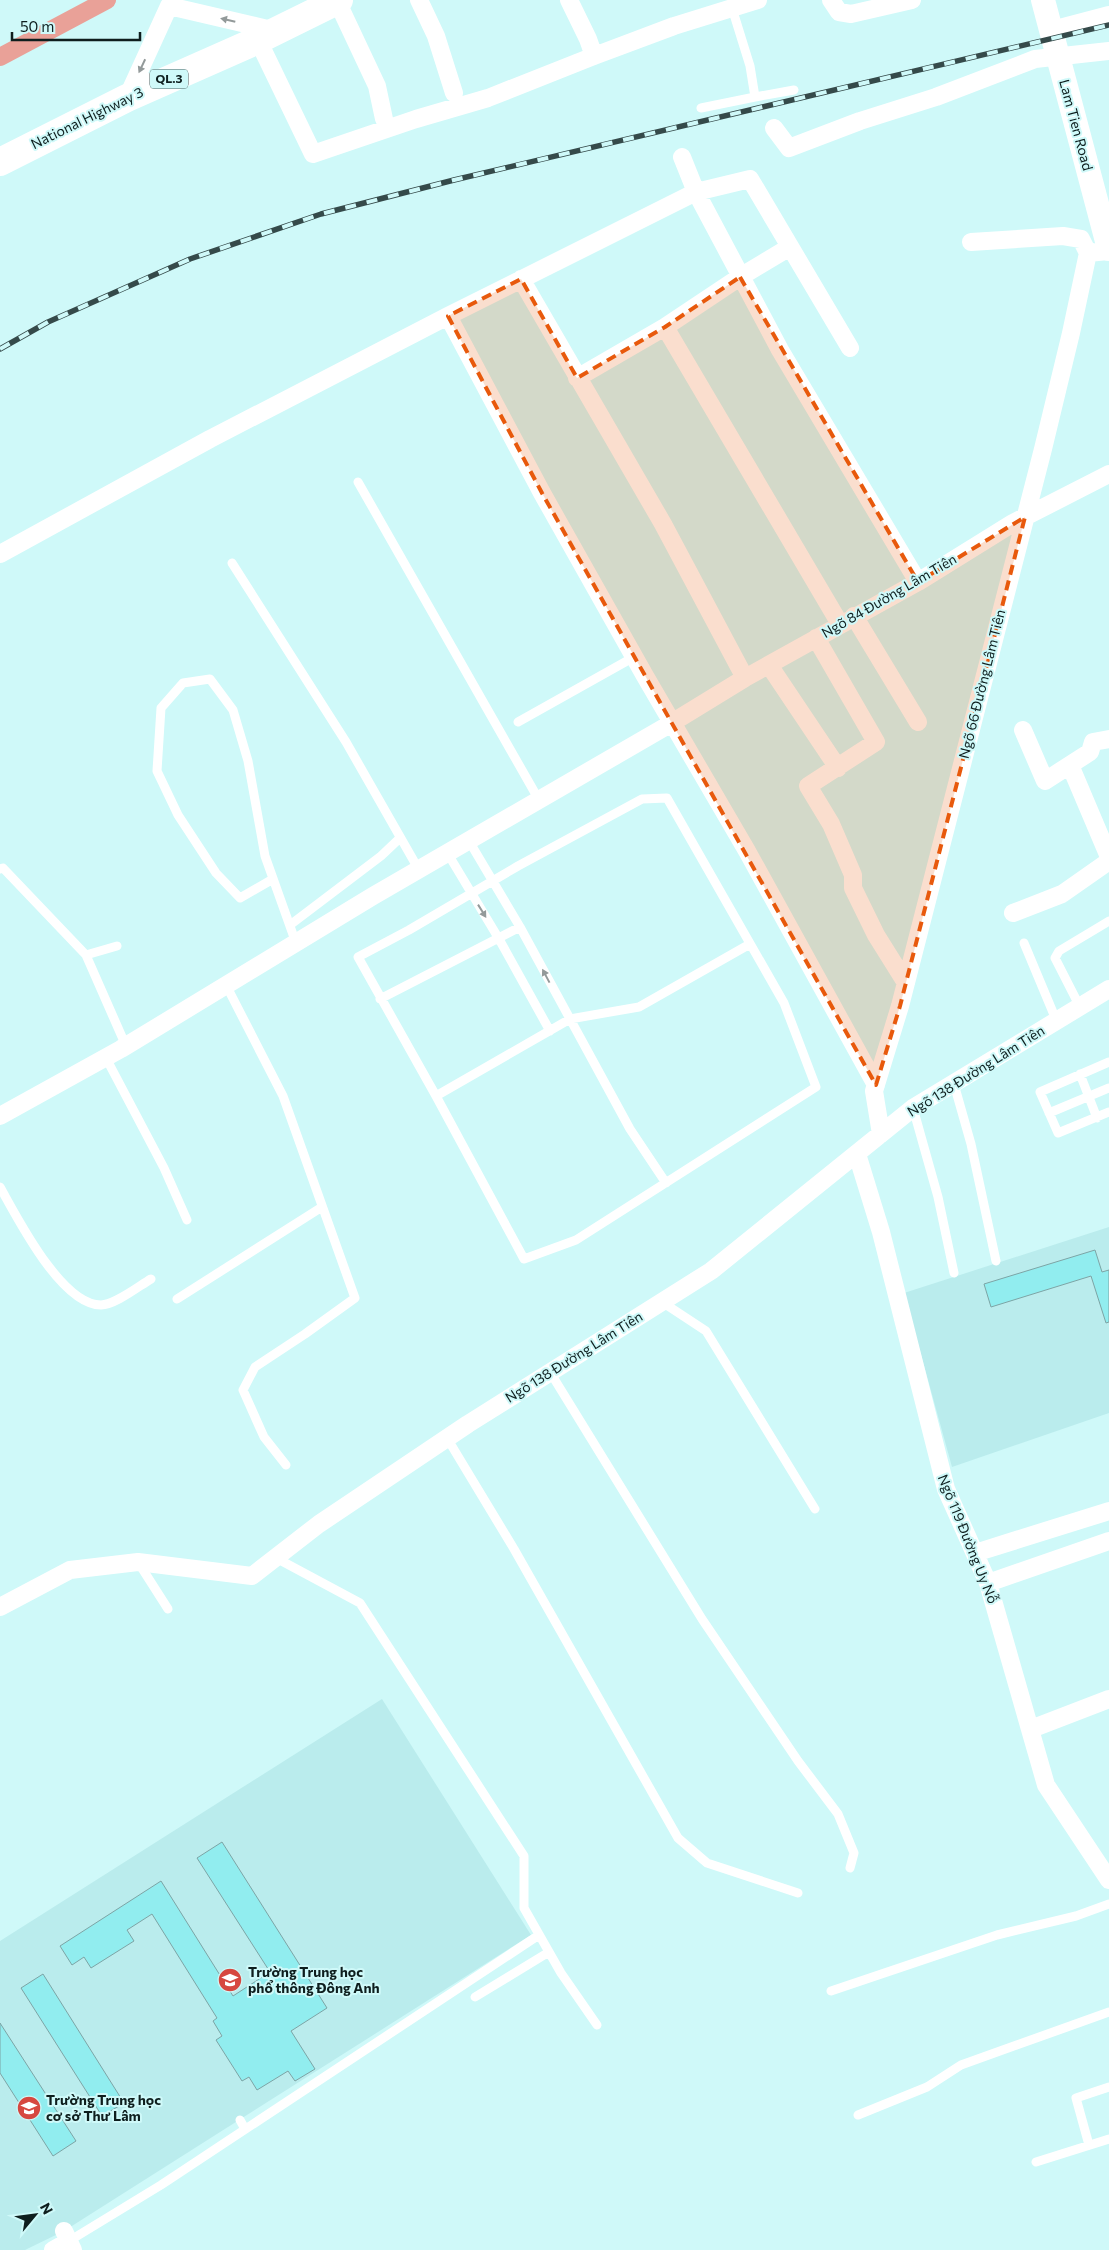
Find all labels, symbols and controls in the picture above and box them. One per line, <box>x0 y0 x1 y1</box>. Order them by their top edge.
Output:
scale bar <box>12 10 140 42</box>
one-way arrow <box>221 16 236 24</box>
text: 50 m <box>20 17 54 35</box>
one-way arrow <box>137 59 145 73</box>
road number: QL.3 <box>150 70 188 88</box>
street label: Lam Tien Road <box>1056 77 1097 172</box>
street label: National Highway 3 <box>28 83 146 152</box>
street label: Ngõ 84 Đường Lâm Tiên <box>818 550 959 641</box>
street label: Ngõ 66 Đường Lâm Tiên <box>955 607 1008 760</box>
one-way arrow <box>477 905 486 918</box>
one-way arrow <box>542 969 550 983</box>
street label: Ngõ 138 Đường Lâm Tiên <box>904 1021 1048 1120</box>
street label: Ngõ 138 Đường Lâm Tiên <box>502 1307 646 1406</box>
street label: Ngõ 119 Đường Uy Nỗ <box>935 1472 1002 1606</box>
place label: Trường Trung học phổ thông Đông Anh <box>248 1963 380 1996</box>
school or university icon: Trường Trung học phổ thông Đông Anh <box>217 1967 243 1993</box>
place label: Trường Trung học cơ sở Thư Lâm <box>46 2091 161 2124</box>
school or university icon: Trường Trung học cơ sở Thư Lâm <box>16 2095 42 2121</box>
north arrow <box>10 2190 60 2240</box>
text: N <box>37 2200 57 2217</box>

